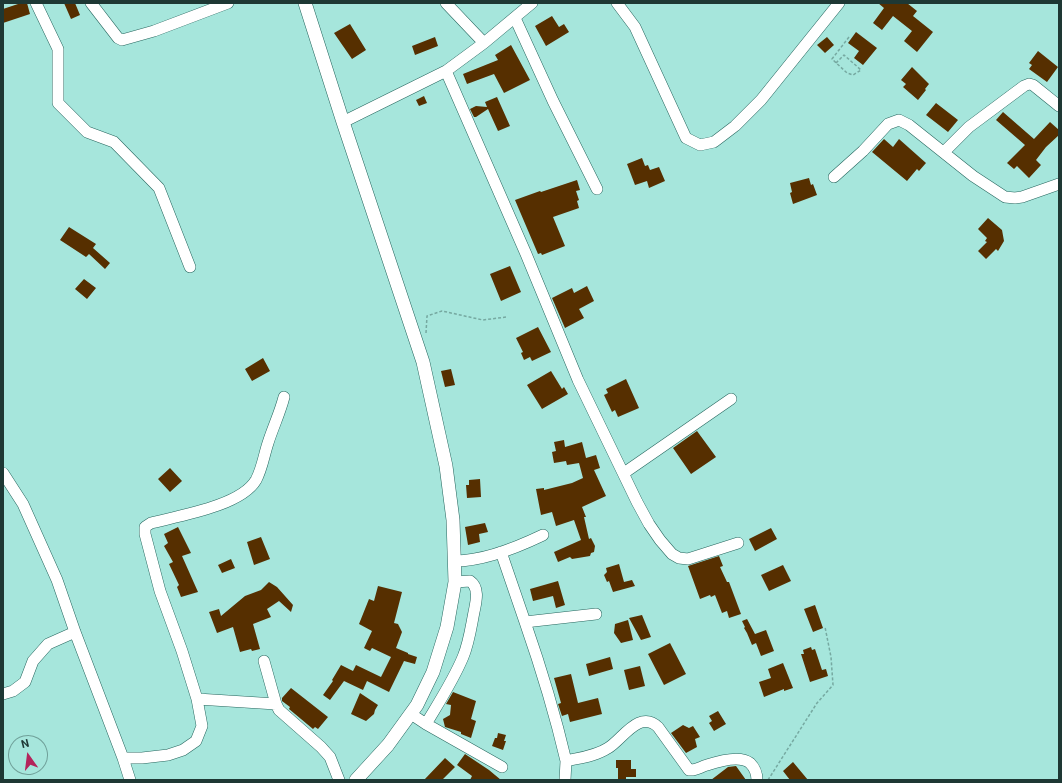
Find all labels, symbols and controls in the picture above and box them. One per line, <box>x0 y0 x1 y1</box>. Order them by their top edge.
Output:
north arrow <box>8 735 48 775</box>
text: N <box>20 737 31 751</box>

